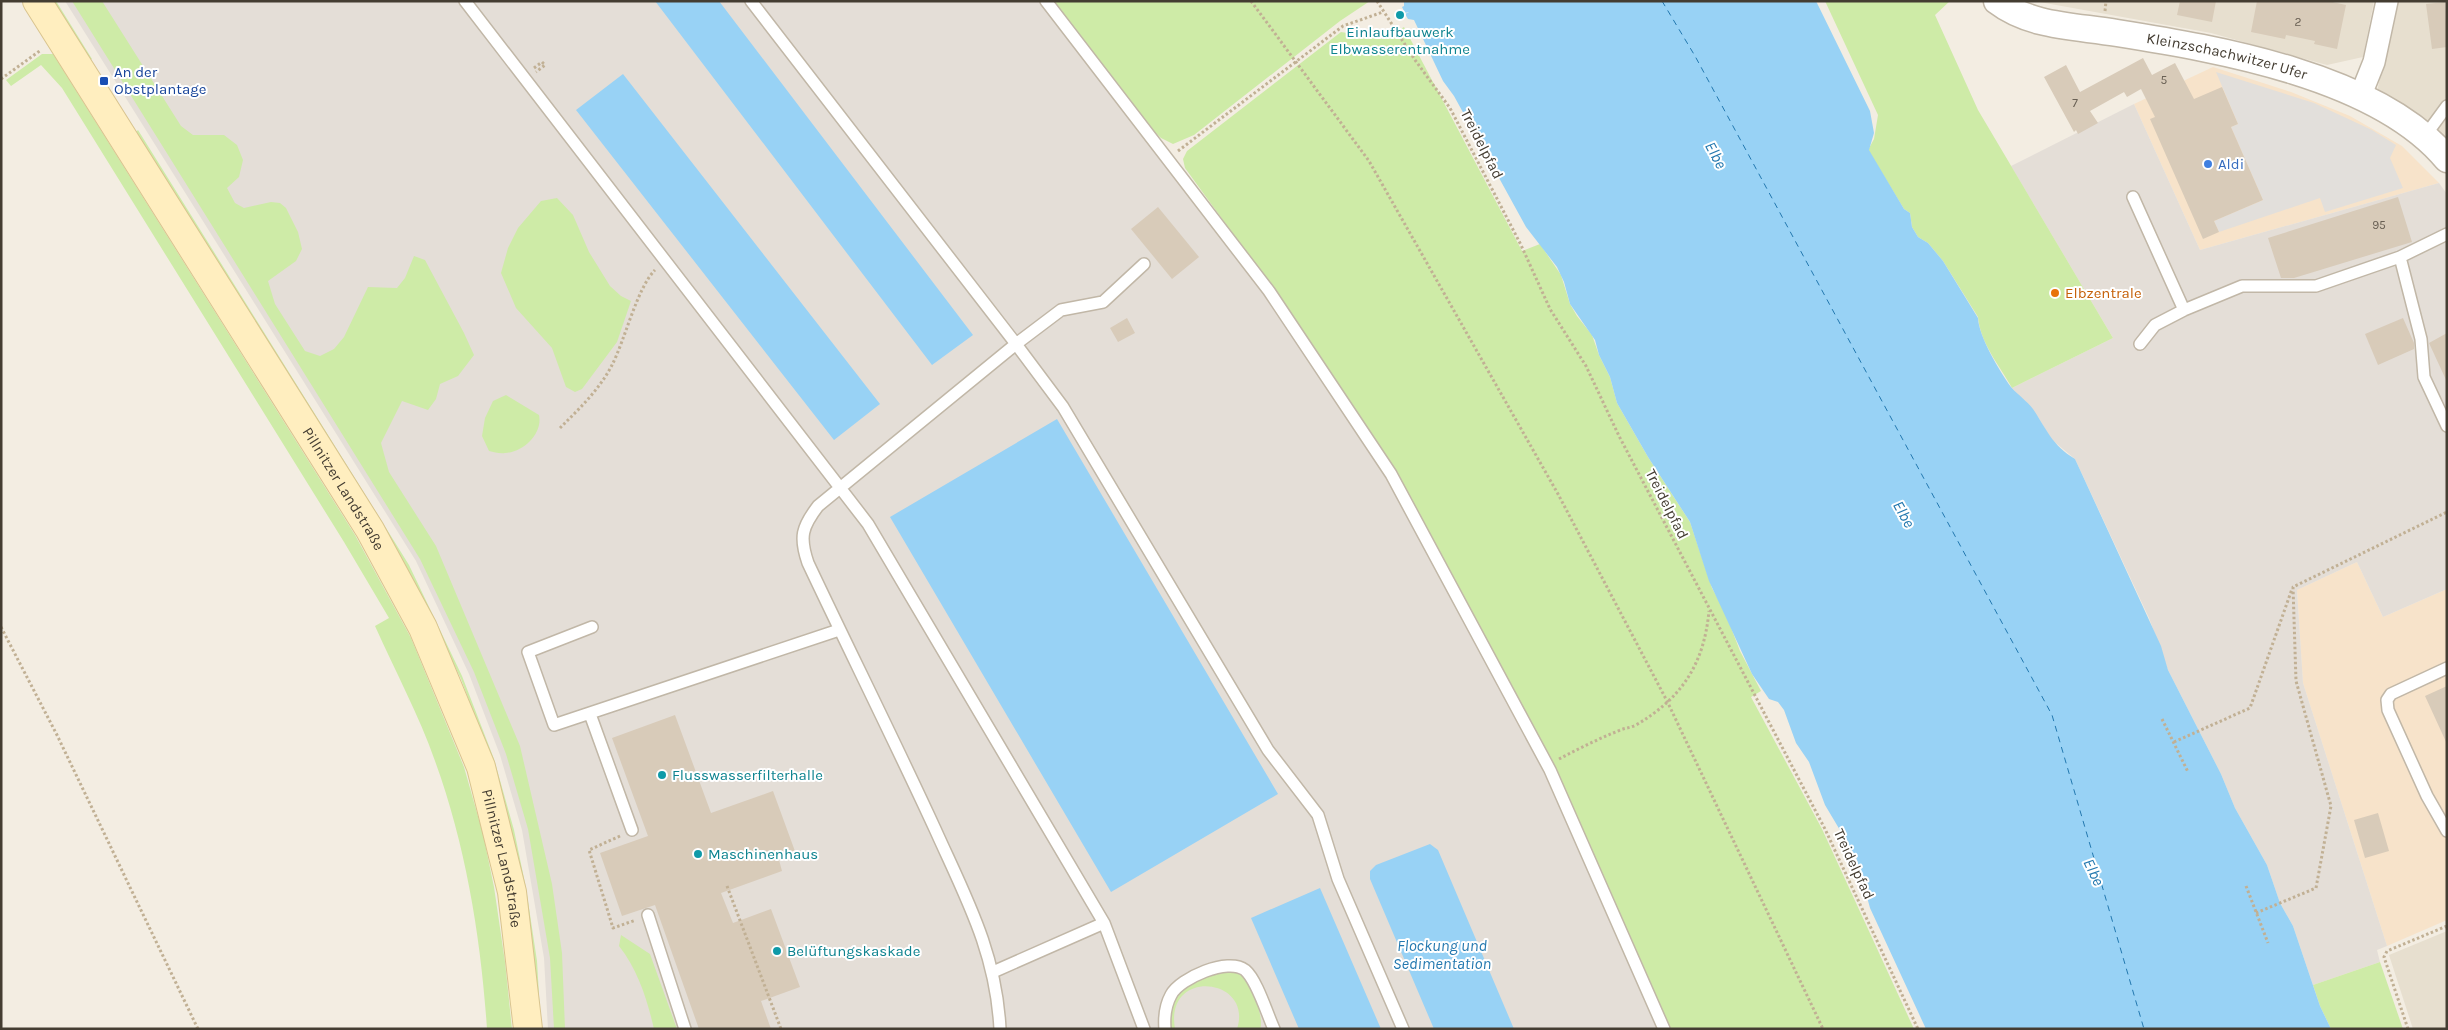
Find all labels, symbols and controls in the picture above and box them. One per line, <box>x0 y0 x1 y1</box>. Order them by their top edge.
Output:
marker: Einlaufbauwerk Elbwasserentnahme <box>1394 9 1406 21</box>
house number: 2 <box>2295 15 2302 29</box>
place label: Einlaufbauwerk Elbwasserentnahme <box>1330 23 1470 58</box>
street label: Kleinzschachwitzer Ufer <box>2145 29 2310 84</box>
place label: An der Obstplantage <box>114 63 206 98</box>
house number: 5 <box>2161 73 2168 87</box>
marker: An der Obstplantage <box>98 75 110 87</box>
house number: 7 <box>2072 96 2078 110</box>
street label: Treidelpfad <box>1457 106 1507 182</box>
water label: Elbe <box>1701 138 1731 172</box>
place label: Aldi <box>2218 155 2244 173</box>
marker: Aldi <box>2202 158 2214 170</box>
house number: 95 <box>2372 218 2386 232</box>
place label: Elbzentrale <box>2065 284 2142 302</box>
marker: Elbzentrale <box>2049 287 2061 299</box>
street label: Pillnitzer Landstraße <box>299 424 388 553</box>
street label: Treidelpfad <box>1642 466 1692 542</box>
water label: Elbe <box>1889 497 1919 531</box>
place label: Flusswasserfilterhalle <box>672 766 823 784</box>
marker: Flusswasserfilterhalle <box>656 769 668 781</box>
street label: Pillnitzer Landstraße <box>478 787 525 929</box>
street label: Treidelpfad <box>1830 826 1878 902</box>
place label: Maschinenhaus <box>708 845 818 863</box>
marker: Maschinenhaus <box>692 848 704 860</box>
water label: Elbe <box>2079 855 2109 889</box>
water label: Flockung und Sedimentation <box>1393 936 1491 973</box>
place label: Belüftungskaskade <box>787 942 920 960</box>
marker: Belüftungskaskade <box>771 945 783 957</box>

